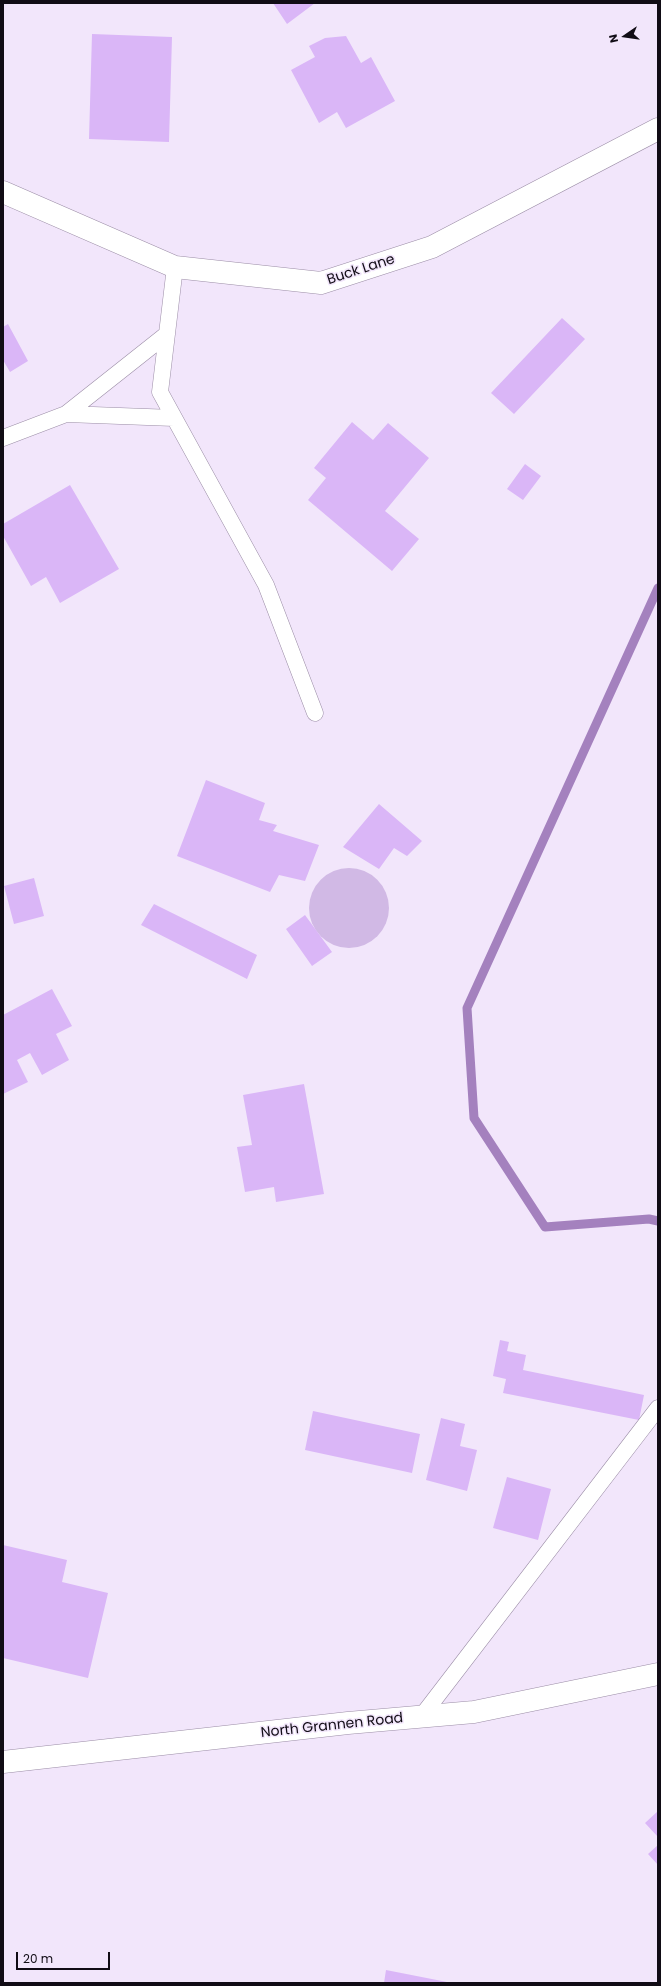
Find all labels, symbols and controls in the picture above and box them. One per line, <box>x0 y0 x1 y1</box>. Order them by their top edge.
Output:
north arrow <box>605 16 645 56</box>
text: N <box>605 33 622 45</box>
street label: Buck Lane <box>325 251 397 289</box>
street label: North Grannen Road <box>260 1710 404 1742</box>
scale bar <box>18 1944 112 1970</box>
text: 20 m <box>23 1950 53 1967</box>

